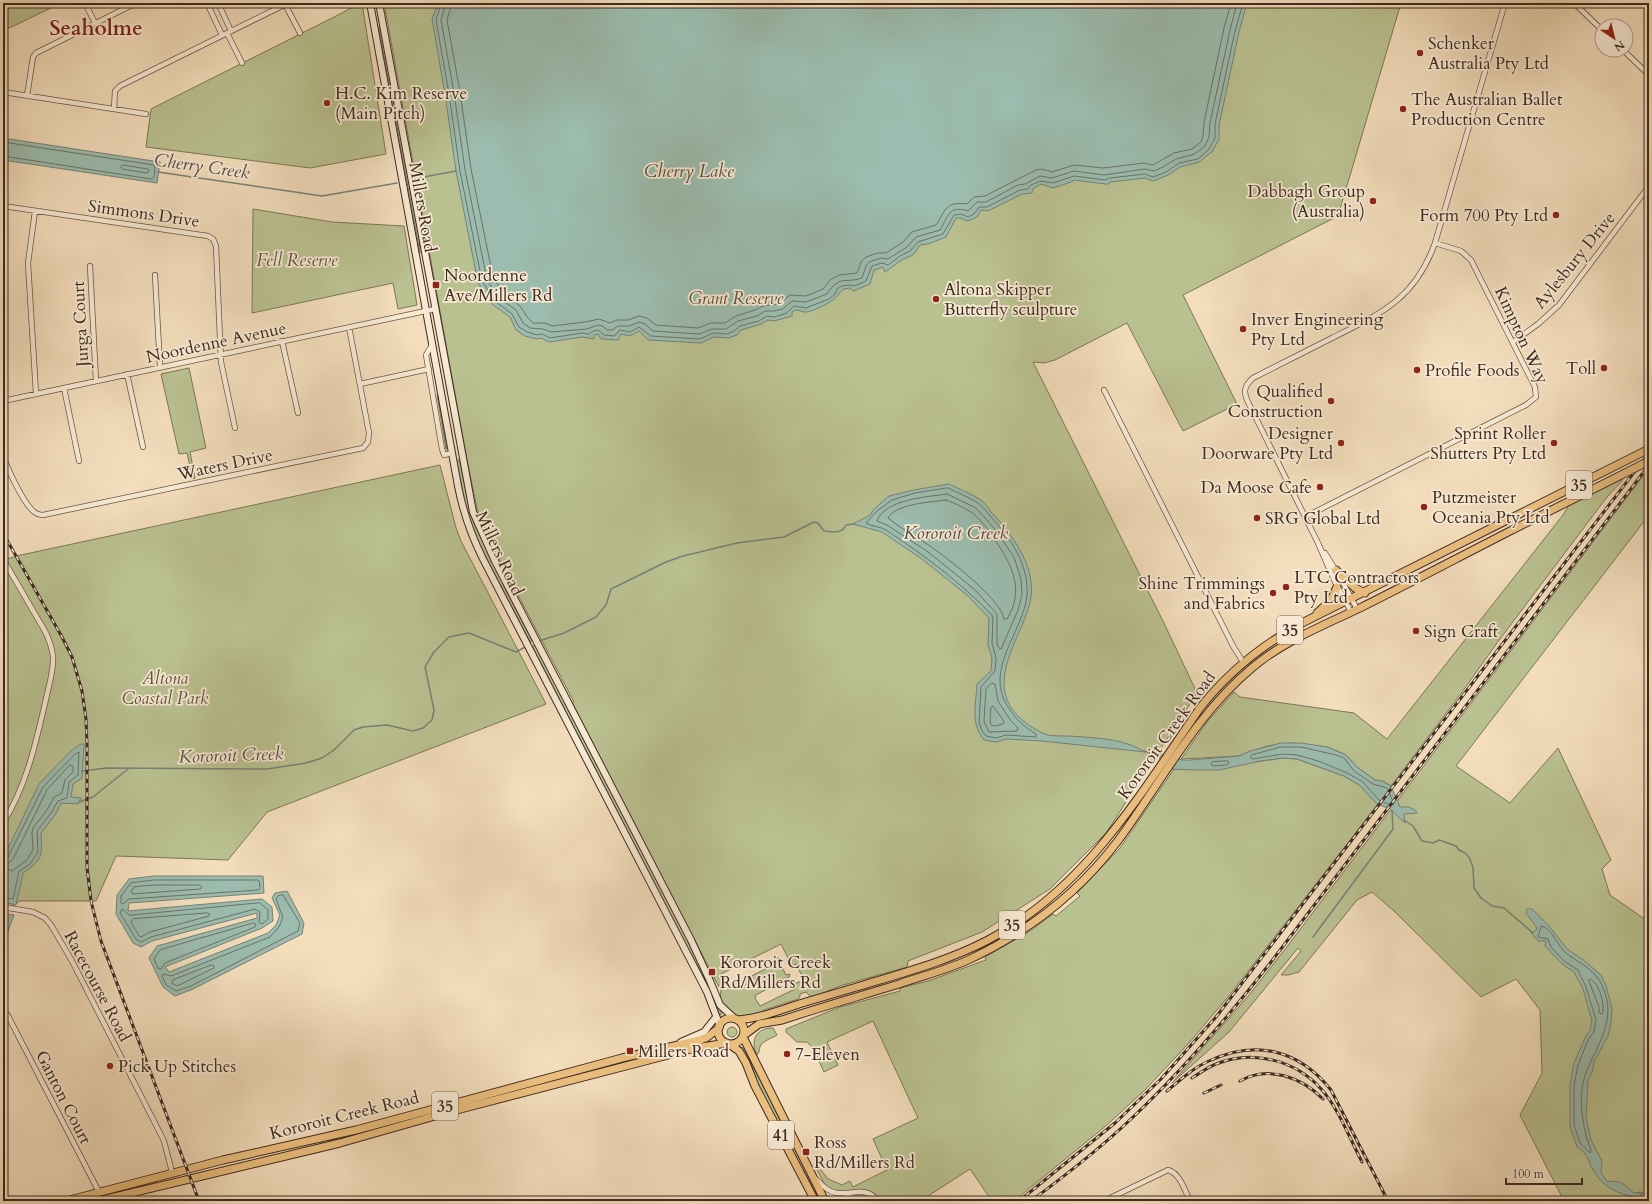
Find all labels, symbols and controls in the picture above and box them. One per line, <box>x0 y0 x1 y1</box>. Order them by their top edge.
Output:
district label: Seaholme <box>49 14 143 43</box>
north arrow <box>1594 18 1634 58</box>
place label: Schenker Australia Pty Ltd <box>1428 32 1549 75</box>
text: N <box>1611 37 1628 55</box>
marker: Schenker Australia Pty Ltd <box>1415 48 1425 58</box>
place label: H.C. Kim Reserve (Main Pitch) <box>335 82 467 125</box>
place label: The Australian Ballet Production Centre <box>1411 88 1563 131</box>
marker: H.C. Kim Reserve (Main Pitch) <box>322 98 332 108</box>
marker: The Australian Ballet Production Centre <box>1398 104 1408 114</box>
water label: Cherry Creek <box>153 147 251 186</box>
water label: Cherry Lake <box>644 159 735 184</box>
street label: Millers Road <box>403 160 442 254</box>
place label: Dabbagh Group (Australia) <box>1248 180 1365 223</box>
street label: Simmons Drive <box>87 194 201 233</box>
marker: Dabbagh Group (Australia) <box>1368 196 1378 206</box>
place label: Form 700 Pty Ltd <box>1420 204 1548 227</box>
street label: Aylesbury Drive <box>1528 207 1620 313</box>
marker: Form 700 Pty Ltd <box>1551 210 1561 220</box>
park label: Fell Reserve <box>256 249 338 272</box>
place label: Noordenne Ave/Millers Rd <box>444 264 552 307</box>
place label: Altona Skipper Butterfly sculpture <box>944 278 1078 321</box>
street label: Jurga Court <box>67 280 94 370</box>
marker: Noordenne Ave/Millers Rd <box>431 280 441 290</box>
street label: Kimpton Way <box>1489 283 1554 388</box>
park label: Grant Reserve <box>689 287 784 310</box>
marker: Altona Skipper Butterfly sculpture <box>931 294 941 304</box>
place label: Inver Engineering Pty Ltd <box>1251 308 1384 351</box>
street label: Noordenne Avenue <box>144 316 288 369</box>
marker: Inver Engineering Pty Ltd <box>1238 324 1248 334</box>
place label: Toll <box>1566 357 1597 380</box>
place label: Profile Foods <box>1425 359 1520 382</box>
marker: Toll <box>1599 363 1609 373</box>
marker: Profile Foods <box>1412 365 1422 375</box>
place label: Qualified Construction <box>1228 380 1323 423</box>
marker: Qualified Construction <box>1326 396 1336 406</box>
place label: Designer Doorware Pty Ltd <box>1201 422 1334 465</box>
place label: Sprint Roller Shutters Pty Ltd <box>1430 422 1547 465</box>
marker: Designer Doorware Pty Ltd <box>1336 438 1346 448</box>
marker: Sprint Roller Shutters Pty Ltd <box>1549 438 1559 448</box>
street label: Waters Drive <box>174 443 275 486</box>
road number: 35 <box>1566 471 1592 499</box>
place label: Da Moose Cafe <box>1201 476 1312 499</box>
marker: Da Moose Cafe <box>1315 482 1325 492</box>
place label: Putzmeister Oceania Pty Ltd <box>1432 486 1550 529</box>
marker: Putzmeister Oceania Pty Ltd <box>1419 502 1429 512</box>
street label: Millers Road <box>470 507 529 599</box>
place label: SRG Global Ltd <box>1265 507 1380 530</box>
marker: SRG Global Ltd <box>1252 513 1262 523</box>
water label: Kororoit Creek <box>903 521 1009 546</box>
place label: LTC Contractors Pty Ltd <box>1294 566 1420 609</box>
place label: Shine Trimmings and Fabrics <box>1139 572 1265 615</box>
marker: LTC Contractors Pty Ltd <box>1281 582 1291 592</box>
marker: Shine Trimmings and Fabrics <box>1268 588 1278 598</box>
road number: 35 <box>1277 616 1303 644</box>
place label: Sign Craft <box>1424 620 1499 643</box>
marker: Sign Craft <box>1411 626 1421 636</box>
park label: Altona Coastal Park <box>122 667 209 710</box>
street label: Kororoit Creek Road <box>1112 667 1221 804</box>
water label: Kororoit Creek <box>178 741 284 770</box>
road number: 35 <box>999 911 1025 939</box>
street label: Racecourse Road <box>59 927 136 1046</box>
place label: Kororoit Creek Rd/Millers Rd <box>720 951 832 994</box>
marker: Kororoit Creek Rd/Millers Rd <box>707 967 717 977</box>
place label: Millers Road <box>638 1040 729 1063</box>
place label: 7-Eleven <box>795 1043 860 1066</box>
street label: Ganton Court <box>30 1046 97 1149</box>
marker: Millers Road <box>625 1046 635 1056</box>
marker: 7-Eleven <box>782 1049 792 1059</box>
place label: Pick Up Stitches <box>118 1055 237 1078</box>
marker: Pick Up Stitches <box>105 1061 115 1071</box>
street label: Kororoit Creek Road <box>267 1086 421 1145</box>
road number: 35 <box>432 1092 458 1120</box>
road number: 41 <box>768 1121 794 1149</box>
place label: Ross Rd/Millers Rd <box>814 1131 915 1174</box>
marker: Ross Rd/Millers Rd <box>801 1147 811 1157</box>
scale bar <box>1506 1160 1582 1186</box>
text: 100 m <box>1512 1166 1545 1182</box>

